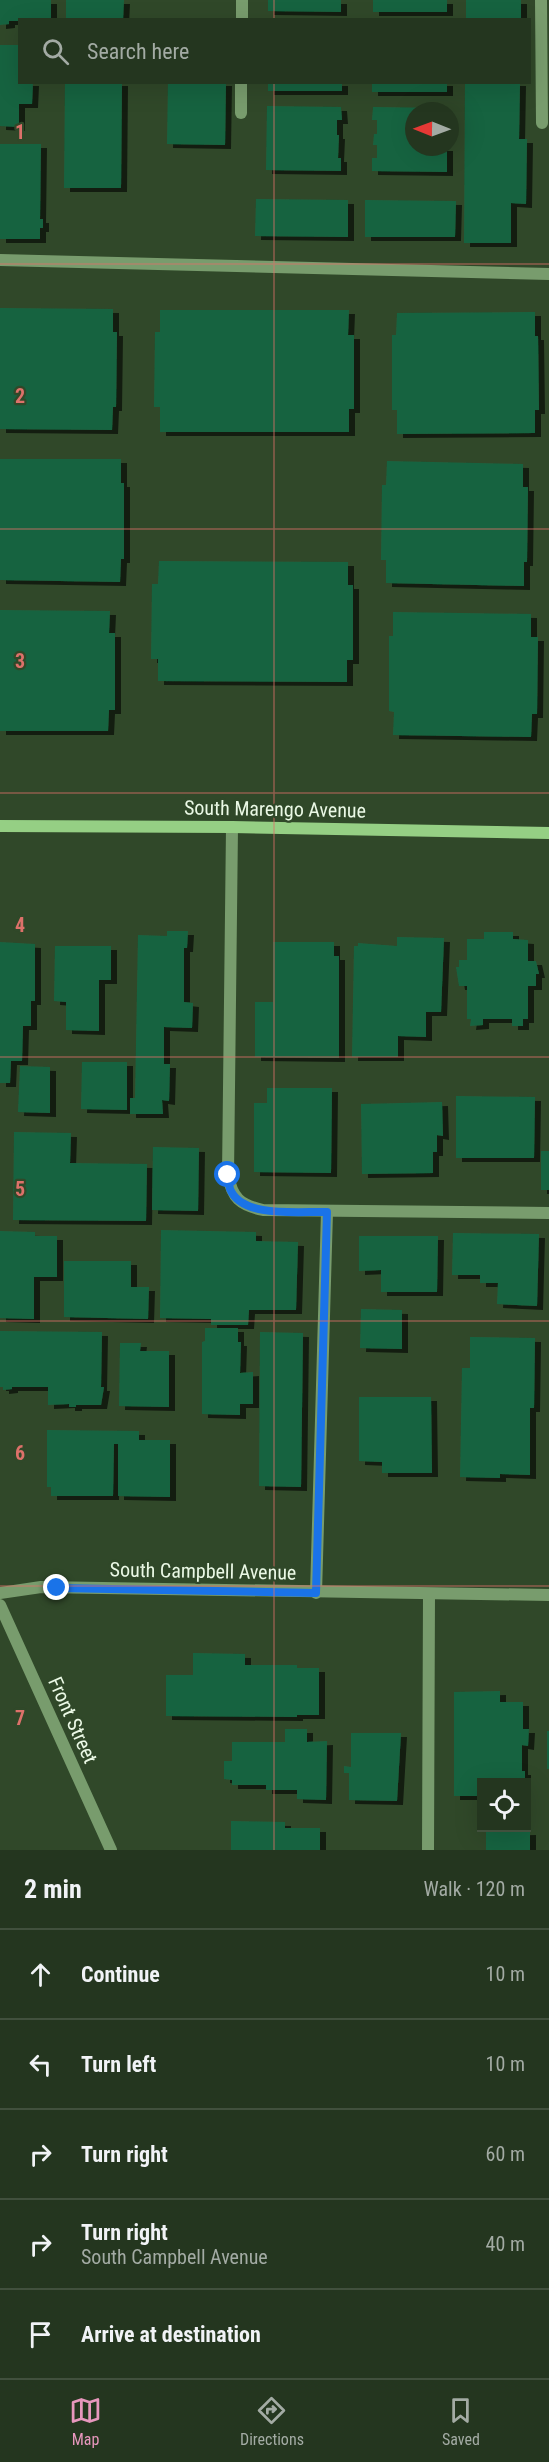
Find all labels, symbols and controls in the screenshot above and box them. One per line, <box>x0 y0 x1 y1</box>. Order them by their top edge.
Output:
search box <box>18 18 531 84</box>
icon: search <box>39 35 72 68</box>
text: Search here <box>87 39 189 64</box>
north arrow <box>405 102 459 156</box>
text: 1 <box>15 120 25 144</box>
text: 2 <box>15 384 25 408</box>
text: 3 <box>15 649 25 673</box>
street label: South Marengo Avenue <box>184 795 366 823</box>
text: 4 <box>15 913 25 937</box>
route start <box>214 1161 240 1187</box>
text: 5 <box>15 1177 25 1201</box>
text: 6 <box>15 1441 25 1465</box>
street label: South Campbell Avenue <box>109 1557 297 1585</box>
route end <box>43 1574 69 1600</box>
street label: Front Street <box>43 1673 103 1767</box>
text: 7 <box>15 1706 25 1730</box>
map controls <box>477 1778 531 1832</box>
button: locate <box>477 1778 531 1832</box>
text: 2 min <box>24 1874 82 1904</box>
text: Walk · 120 m <box>424 1877 525 1901</box>
icon: ahead <box>24 1958 57 1991</box>
text: Continue <box>81 1962 160 1987</box>
text: 10 m <box>486 1962 525 1986</box>
icon: left <box>24 2048 57 2081</box>
text: Turn left <box>81 2052 156 2077</box>
text: 10 m <box>486 2052 525 2076</box>
icon: right <box>24 2138 57 2171</box>
text: Turn right <box>81 2142 168 2167</box>
text: 60 m <box>486 2142 525 2166</box>
text: Turn right <box>81 2220 168 2245</box>
icon: right <box>24 2228 57 2261</box>
text: 40 m <box>486 2232 525 2256</box>
text: South Campbell Avenue <box>81 2245 268 2269</box>
icon: arrive <box>24 2318 57 2351</box>
text: Arrive at destination <box>81 2322 261 2347</box>
tab: Map <box>69 2394 102 2449</box>
tab: Directions <box>240 2394 304 2449</box>
tab: Saved <box>442 2394 480 2449</box>

